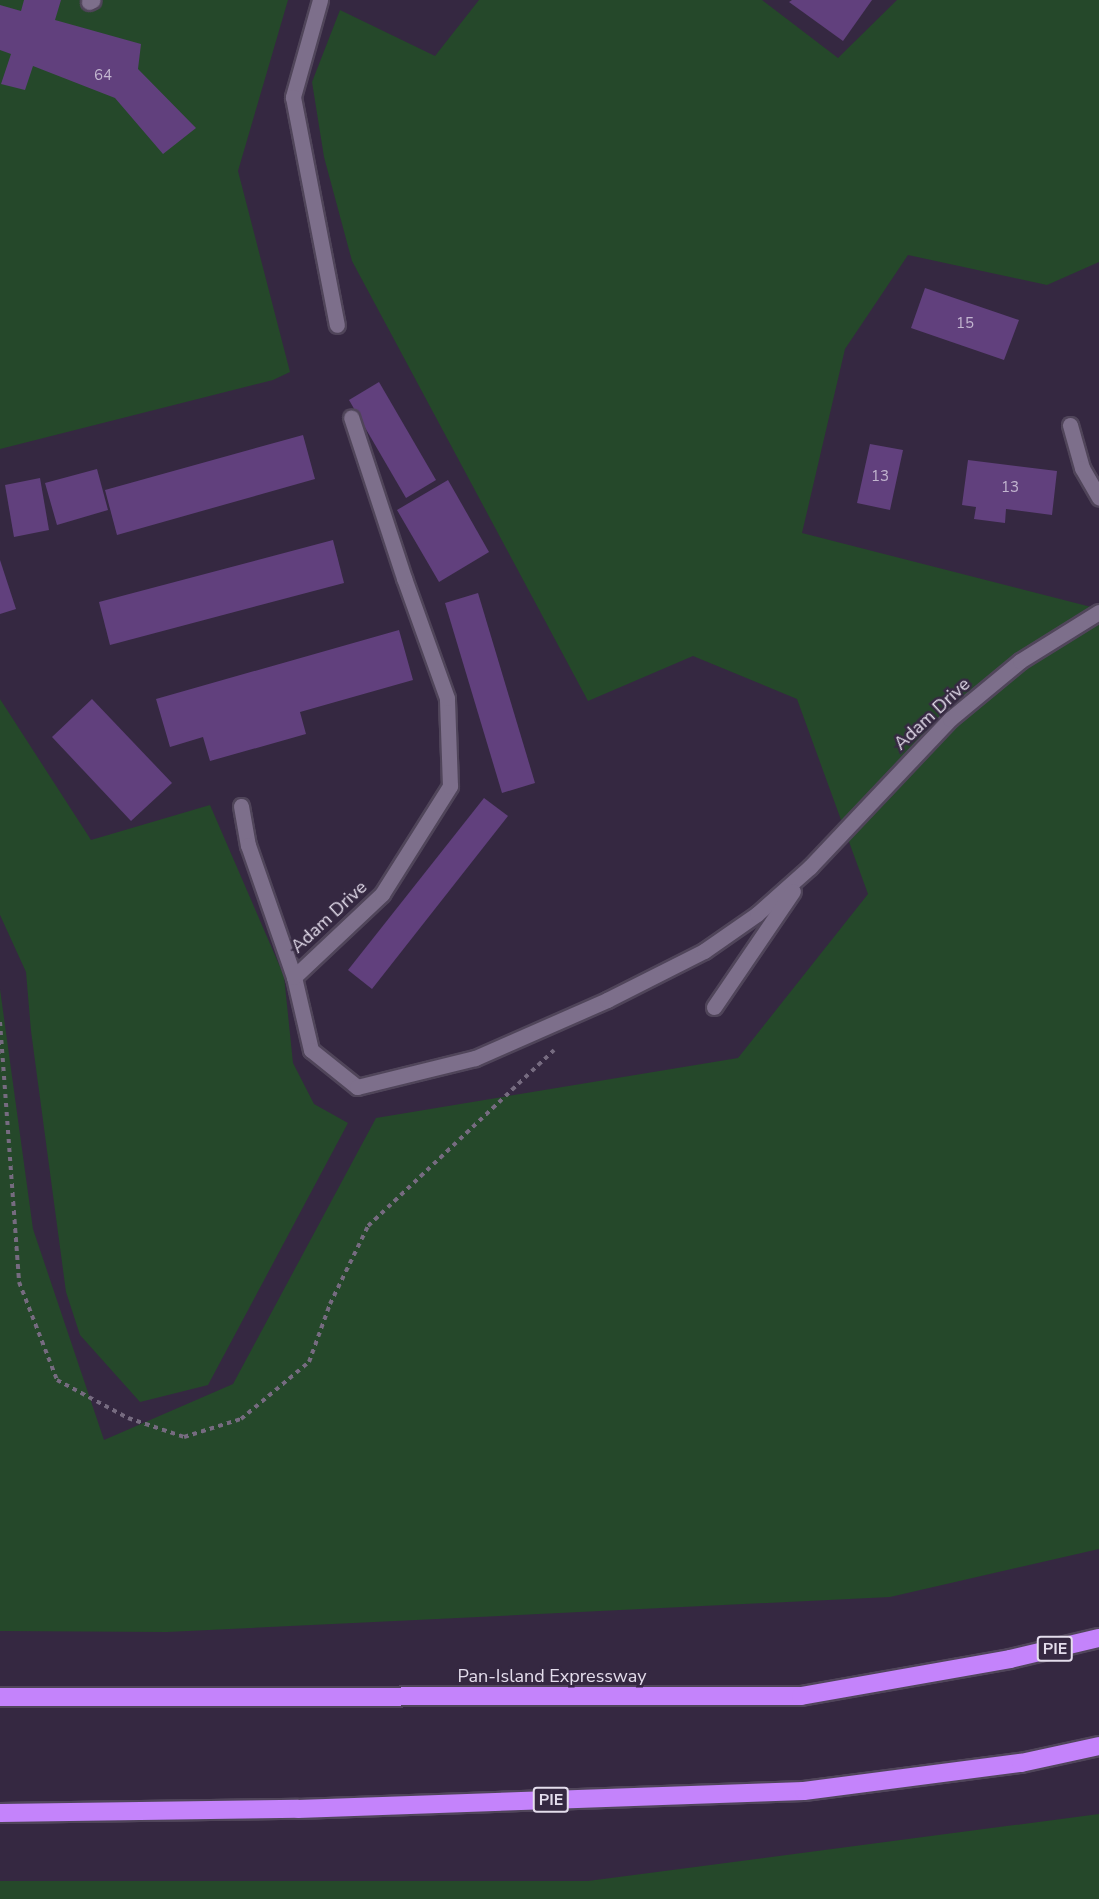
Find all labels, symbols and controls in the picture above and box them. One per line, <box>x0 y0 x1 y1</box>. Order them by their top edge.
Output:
house number: 64 <box>94 67 112 85</box>
house number: 15 <box>956 315 974 333</box>
house number: 13 <box>871 468 889 486</box>
house number: 13 <box>1001 479 1019 497</box>
street label: Adam Drive <box>890 673 974 755</box>
street label: Adam Drive <box>287 876 371 958</box>
road number: PIE <box>1036 1636 1074 1662</box>
street label: Pan-Island Expressway <box>458 1665 646 1687</box>
road number: PIE <box>532 1787 570 1813</box>

